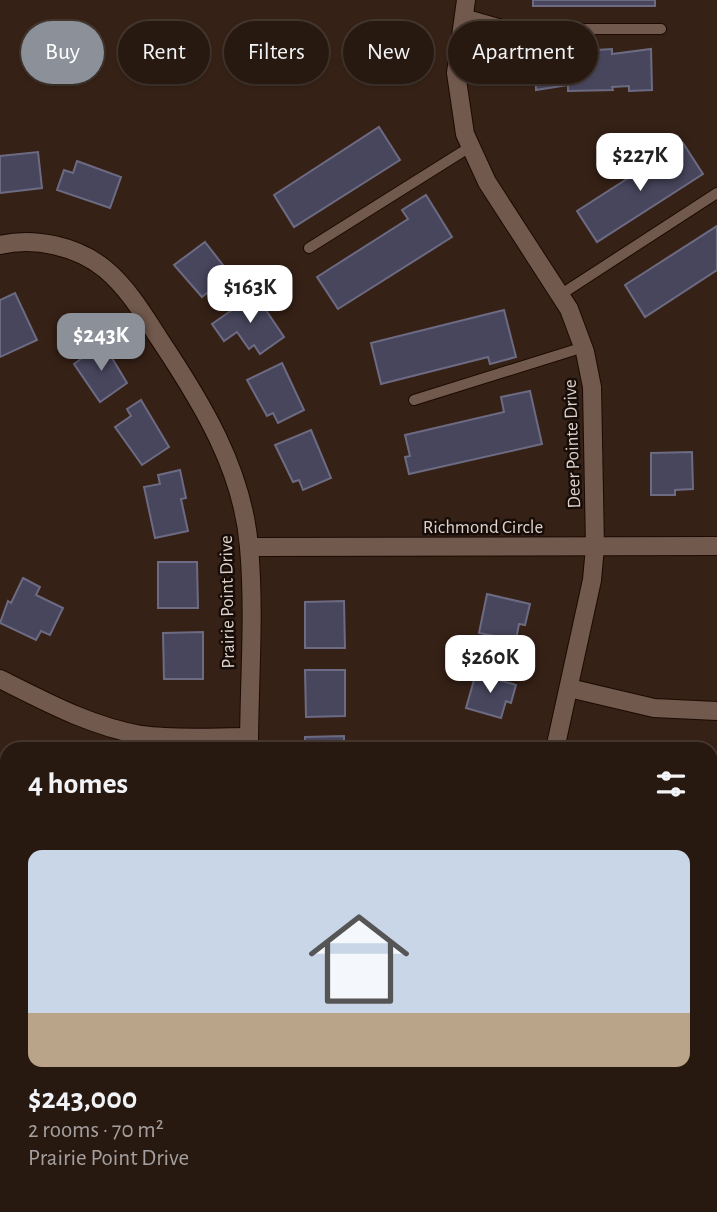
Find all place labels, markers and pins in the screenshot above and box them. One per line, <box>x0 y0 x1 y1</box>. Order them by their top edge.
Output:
pin: $227K <box>591 134 689 193</box>
pin: $163K <box>201 266 299 325</box>
pin: $243K <box>52 314 150 373</box>
pin: $260K <box>441 636 539 695</box>

